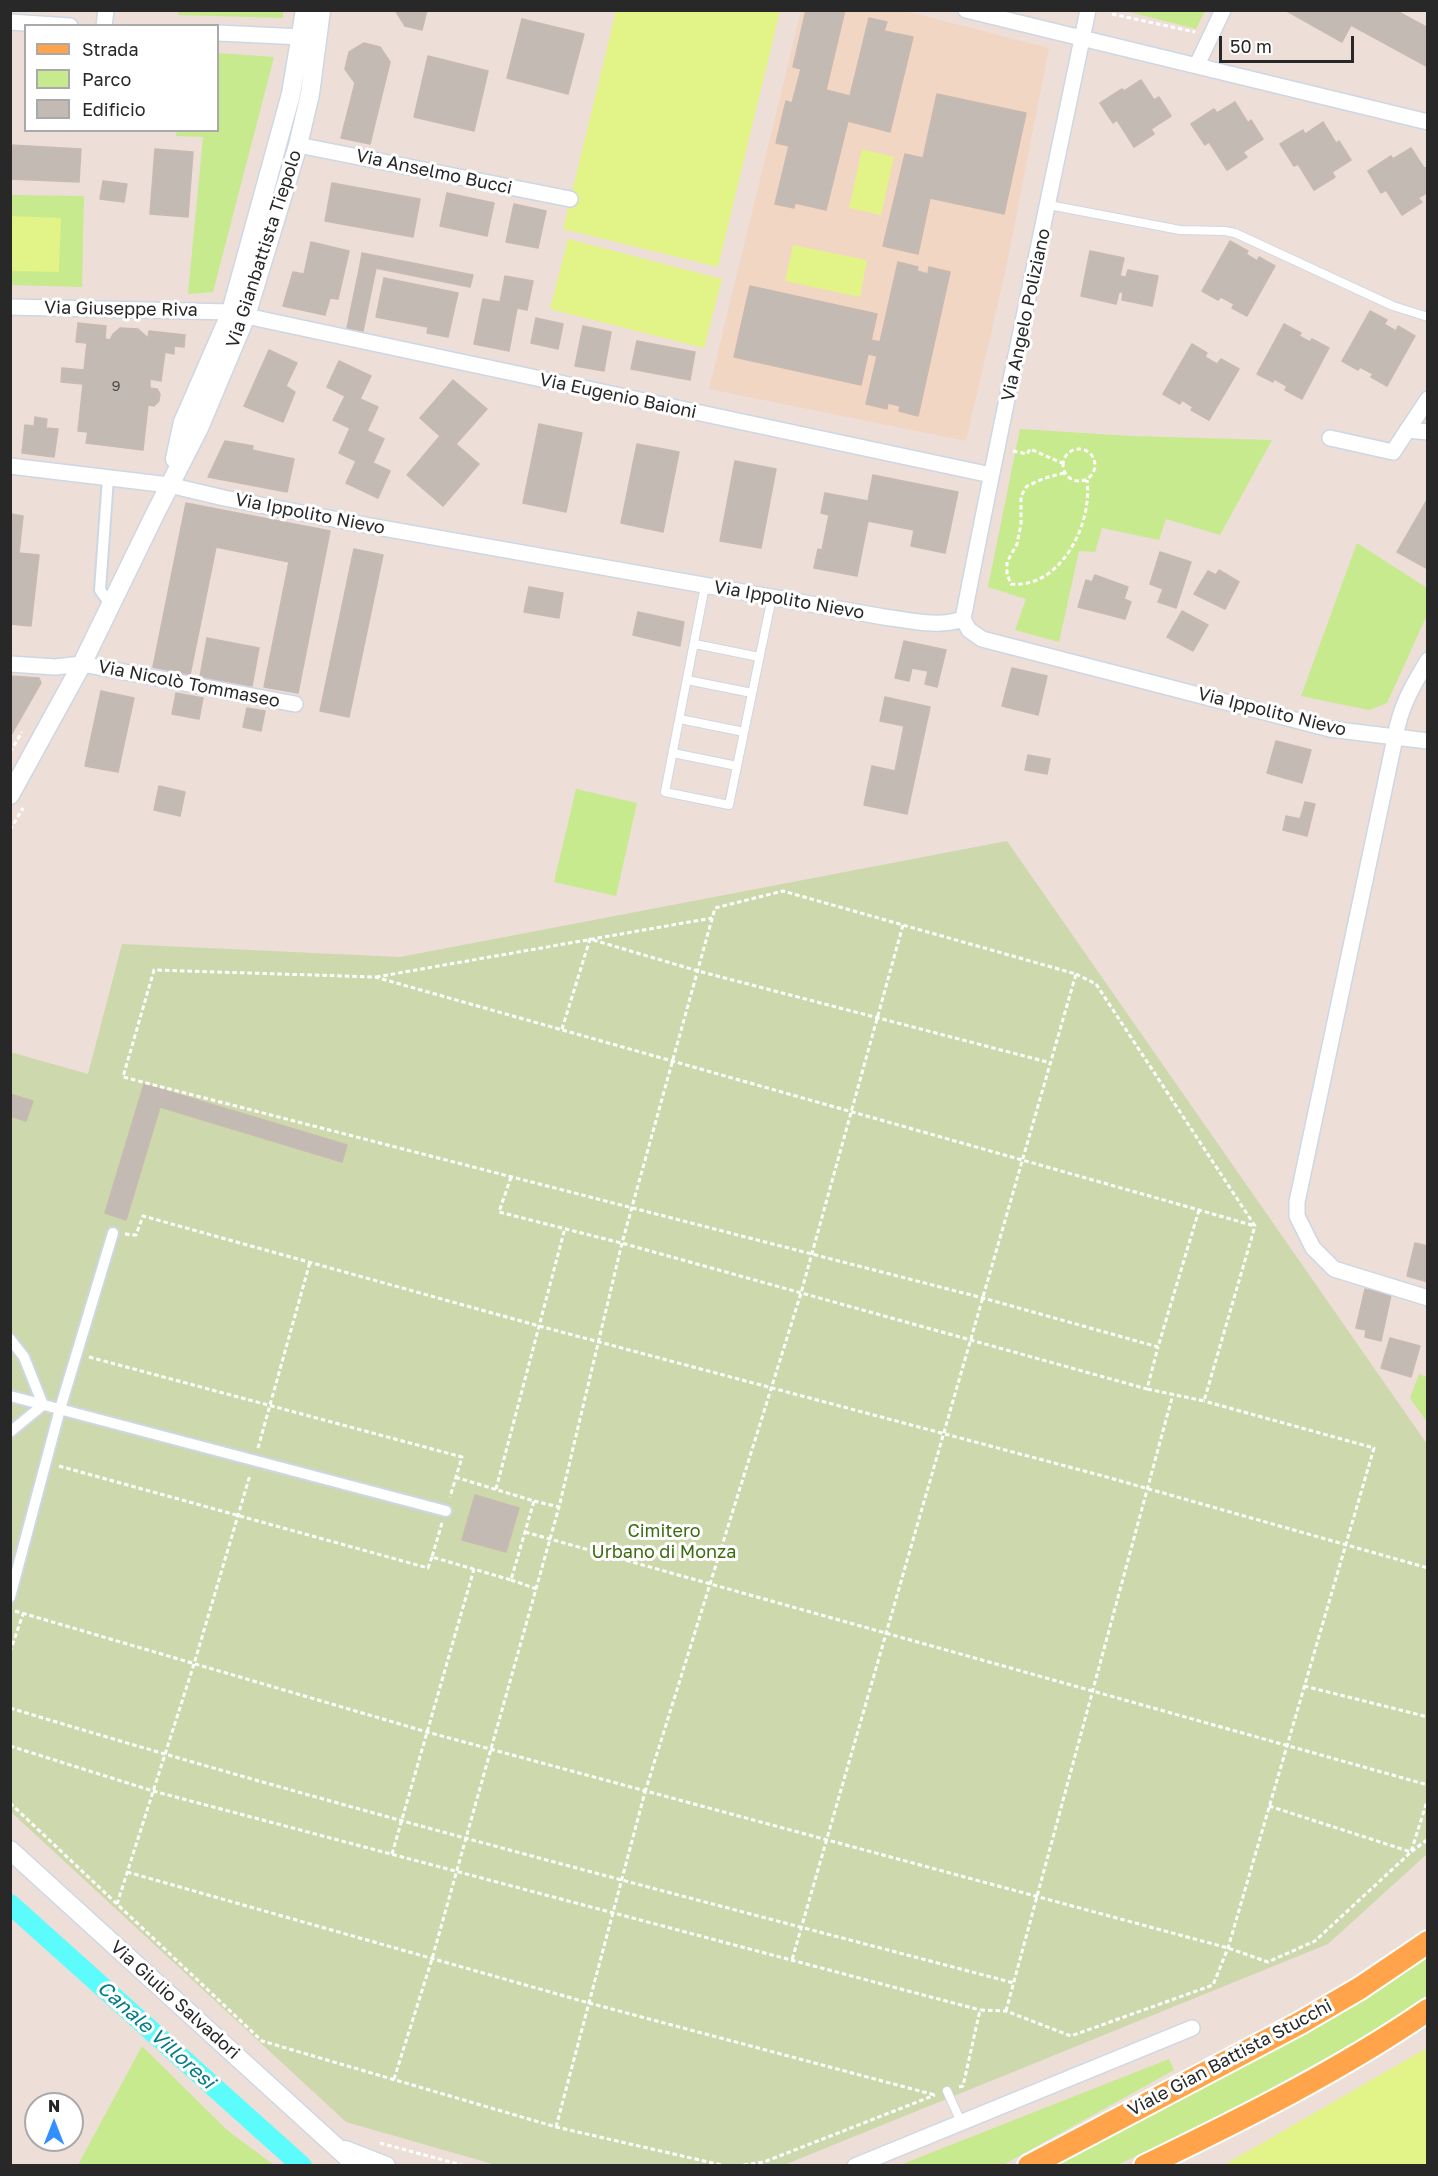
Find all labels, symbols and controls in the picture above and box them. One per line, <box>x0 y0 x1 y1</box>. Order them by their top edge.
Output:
legend <box>24 24 219 132</box>
scale bar <box>1222 24 1357 62</box>
text: 50 m <box>1230 35 1272 57</box>
text: Strada <box>82 38 139 60</box>
text: Parco <box>82 68 131 90</box>
text: Edificio <box>82 98 146 120</box>
street label: Via Anselmo Bucci <box>354 145 514 199</box>
street label: Via Gianbattista Tiepolo <box>222 147 306 351</box>
street label: Via Angelo Poliziano <box>997 227 1055 403</box>
street label: Via Giuseppe Riva <box>44 297 198 321</box>
street label: Via Eugenio Baioni <box>538 369 698 423</box>
house number: 9 <box>111 377 121 395</box>
street label: Via Ippolito Nievo <box>233 489 387 539</box>
street label: Via Ippolito Nievo <box>712 576 866 624</box>
street label: Via Nicolò Tommaseo <box>96 656 282 712</box>
street label: Via Ippolito Nievo <box>1195 683 1349 741</box>
park label: Cimitero Urbano di Monza <box>592 1520 736 1562</box>
street label: Via Giulio Salvadori <box>106 1936 244 2064</box>
water label: Canale Villoresi <box>92 1976 220 2094</box>
street label: Viale Gian Battista Stucchi <box>1124 1995 1336 2121</box>
north arrow <box>24 2092 84 2152</box>
text: N <box>48 2096 60 2116</box>

